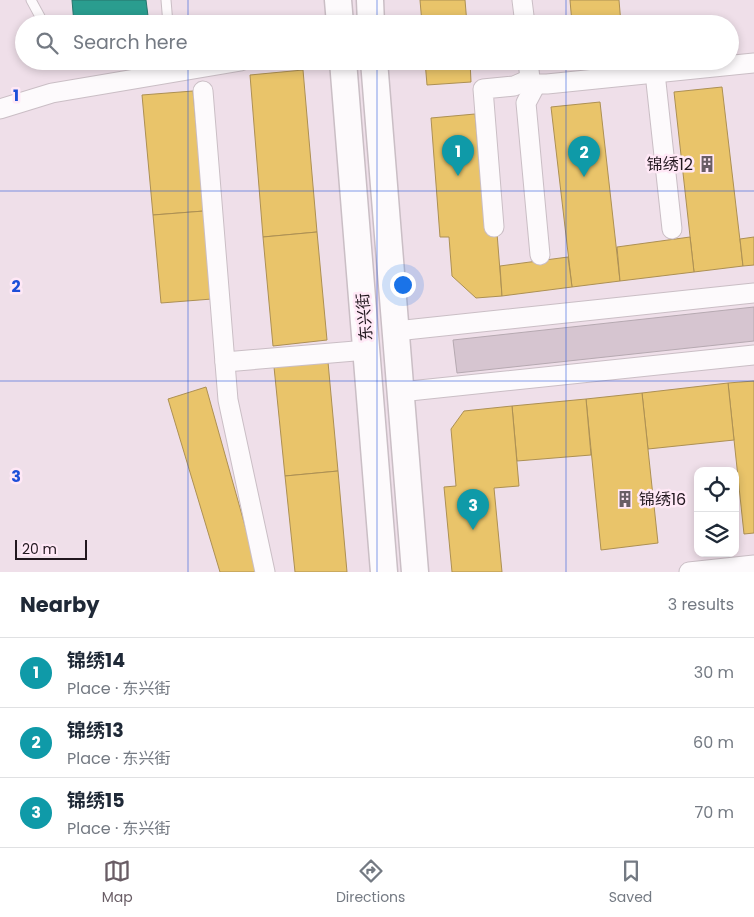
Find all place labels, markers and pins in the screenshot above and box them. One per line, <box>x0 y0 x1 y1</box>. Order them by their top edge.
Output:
pin: 1 <box>442 135 474 176</box>
pin: 2 <box>568 136 600 177</box>
place label: 锦绣12 <box>647 153 693 176</box>
building icon: 锦绣12 <box>697 154 717 174</box>
place label: 锦绣16 <box>639 488 686 511</box>
pin: 3 <box>457 489 489 530</box>
building icon: 锦绣16 <box>615 489 635 509</box>

